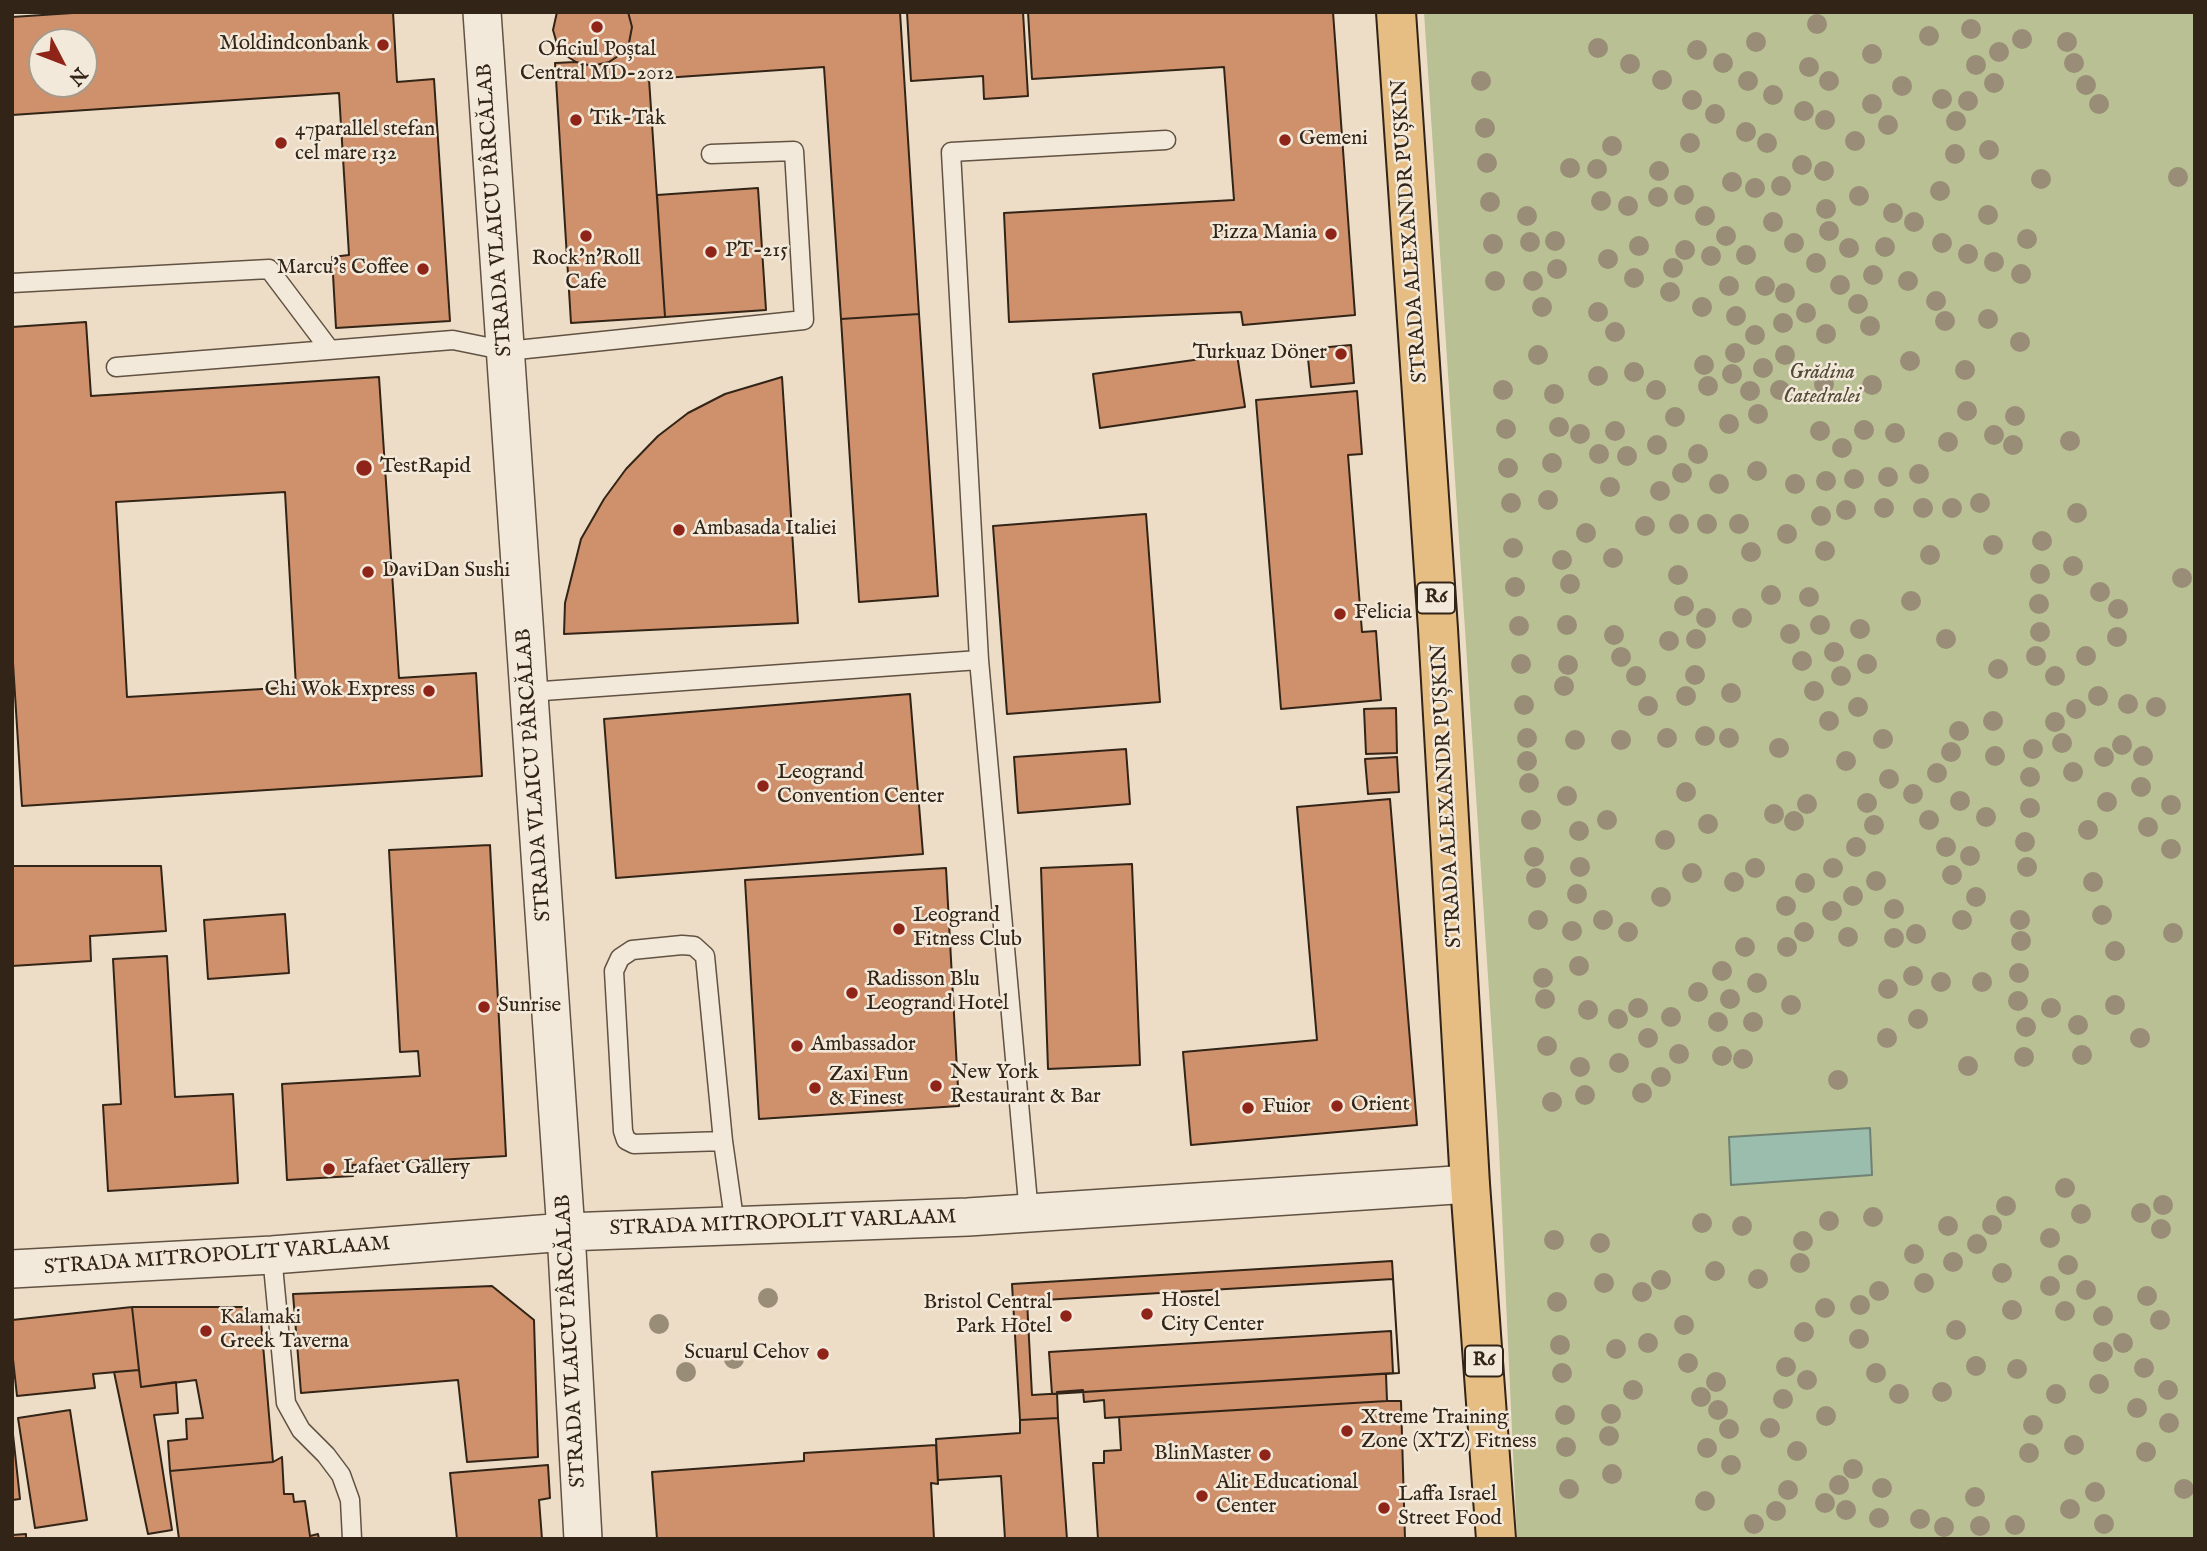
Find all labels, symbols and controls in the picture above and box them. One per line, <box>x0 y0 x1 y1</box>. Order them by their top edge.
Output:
marker: Oficiul Poștal Central MD-2012 <box>589 19 605 35</box>
north arrow <box>28 28 98 98</box>
place label: Moldindconbank <box>219 32 369 58</box>
marker: Moldindconbank <box>375 37 391 53</box>
place label: Oficiul Poștal Central MD-2012 <box>520 38 674 88</box>
text: N <box>63 62 92 90</box>
street label: STRADA VLAICU PÂRCĂLAB <box>473 63 519 357</box>
street label: STRADA ALEXANDR PUȘKIN <box>1388 78 1434 384</box>
place label: Tik-Tak <box>590 107 666 133</box>
marker: Tik-Tak <box>568 112 584 128</box>
place label: 47parallel stefan cel mare 132 <box>295 118 435 168</box>
place label: Gemeni <box>1299 127 1368 153</box>
marker: Gemeni <box>1277 132 1293 148</box>
marker: 47parallel stefan cel mare 132 <box>273 135 289 151</box>
place label: Pizza Mania <box>1211 221 1317 247</box>
marker: Pizza Mania <box>1323 226 1339 242</box>
marker: Rock'n'Roll Cafe <box>578 228 594 244</box>
place label: PT-215 <box>725 239 788 265</box>
marker: PT-215 <box>703 244 719 260</box>
place label: Rock'n'Roll Cafe <box>532 247 640 297</box>
place label: Marcu's Coffee <box>277 256 409 282</box>
marker: Marcu's Coffee <box>415 261 431 277</box>
place label: Turkuaz Döner <box>1193 341 1327 367</box>
marker: Turkuaz Döner <box>1333 346 1349 362</box>
park label: Grădina Catedralei <box>1783 361 1861 411</box>
place label: TestRapid <box>380 455 471 481</box>
marker: TestRapid <box>354 458 374 478</box>
place label: Ambasada Italiei <box>693 517 837 543</box>
marker: Ambasada Italiei <box>671 522 687 538</box>
place label: DaviDan Sushi <box>382 559 510 585</box>
marker: DaviDan Sushi <box>360 564 376 580</box>
road number: R6 <box>1417 582 1455 614</box>
place label: Felicia <box>1354 601 1412 627</box>
marker: Felicia <box>1332 606 1348 622</box>
street label: STRADA VLAICU PÂRCĂLAB <box>512 628 558 922</box>
street label: STRADA ALEXANDR PUȘKIN <box>1427 643 1469 949</box>
place label: Chi Wok Express <box>264 678 415 704</box>
marker: Chi Wok Express <box>421 683 437 699</box>
place label: Leogrand Convention Center <box>777 761 944 811</box>
marker: Leogrand Convention Center <box>755 778 771 794</box>
place label: Leogrand Fitness Club <box>913 904 1022 954</box>
marker: Leogrand Fitness Club <box>891 921 907 937</box>
place label: Radisson Blu Leogrand Hotel <box>866 968 1009 1018</box>
marker: Radisson Blu Leogrand Hotel <box>844 985 860 1001</box>
place label: Sunrise <box>498 994 561 1020</box>
marker: Sunrise <box>476 999 492 1015</box>
place label: Ambassador <box>811 1033 916 1059</box>
marker: Ambassador <box>789 1038 805 1054</box>
place label: New York Restaurant & Bar <box>950 1061 1101 1111</box>
place label: Zaxi Fun & Finest <box>829 1063 909 1113</box>
marker: New York Restaurant & Bar <box>928 1078 944 1094</box>
marker: Zaxi Fun & Finest <box>807 1080 823 1096</box>
place label: Orient <box>1351 1093 1410 1119</box>
place label: Fuior <box>1262 1095 1311 1121</box>
marker: Orient <box>1329 1098 1345 1114</box>
marker: Fuior <box>1240 1100 1256 1116</box>
place label: Lafaet Gallery <box>343 1156 470 1182</box>
marker: Lafaet Gallery <box>321 1161 337 1177</box>
street label: STRADA VLAICU PÂRCĂLAB <box>552 1194 592 1488</box>
street label: STRADA MITROPOLIT VARLAAM <box>609 1205 957 1243</box>
street label: STRADA MITROPOLIT VARLAAM <box>43 1232 391 1282</box>
place label: Hostel City Center <box>1161 1289 1264 1339</box>
place label: Bristol Central Park Hotel <box>923 1291 1052 1341</box>
place label: Kalamaki Greek Taverna <box>220 1306 349 1356</box>
marker: Hostel City Center <box>1139 1306 1155 1322</box>
marker: Bristol Central Park Hotel <box>1058 1308 1074 1324</box>
marker: Kalamaki Greek Taverna <box>198 1323 214 1339</box>
place label: Scuarul Cehov <box>684 1341 809 1367</box>
road number: R6 <box>1465 1345 1503 1376</box>
marker: Scuarul Cehov <box>815 1346 831 1362</box>
place label: Xtreme Training Zone (XTZ) Fitness <box>1361 1406 1537 1456</box>
marker: Xtreme Training Zone (XTZ) Fitness <box>1339 1423 1355 1439</box>
place label: BlinMaster <box>1154 1442 1251 1468</box>
marker: BlinMaster <box>1257 1447 1273 1463</box>
place label: Alit Educational Center <box>1216 1471 1358 1521</box>
place label: Laffa Israel Street Food <box>1398 1483 1502 1533</box>
marker: Alit Educational Center <box>1194 1488 1210 1504</box>
marker: Laffa Israel Street Food <box>1376 1500 1392 1516</box>

